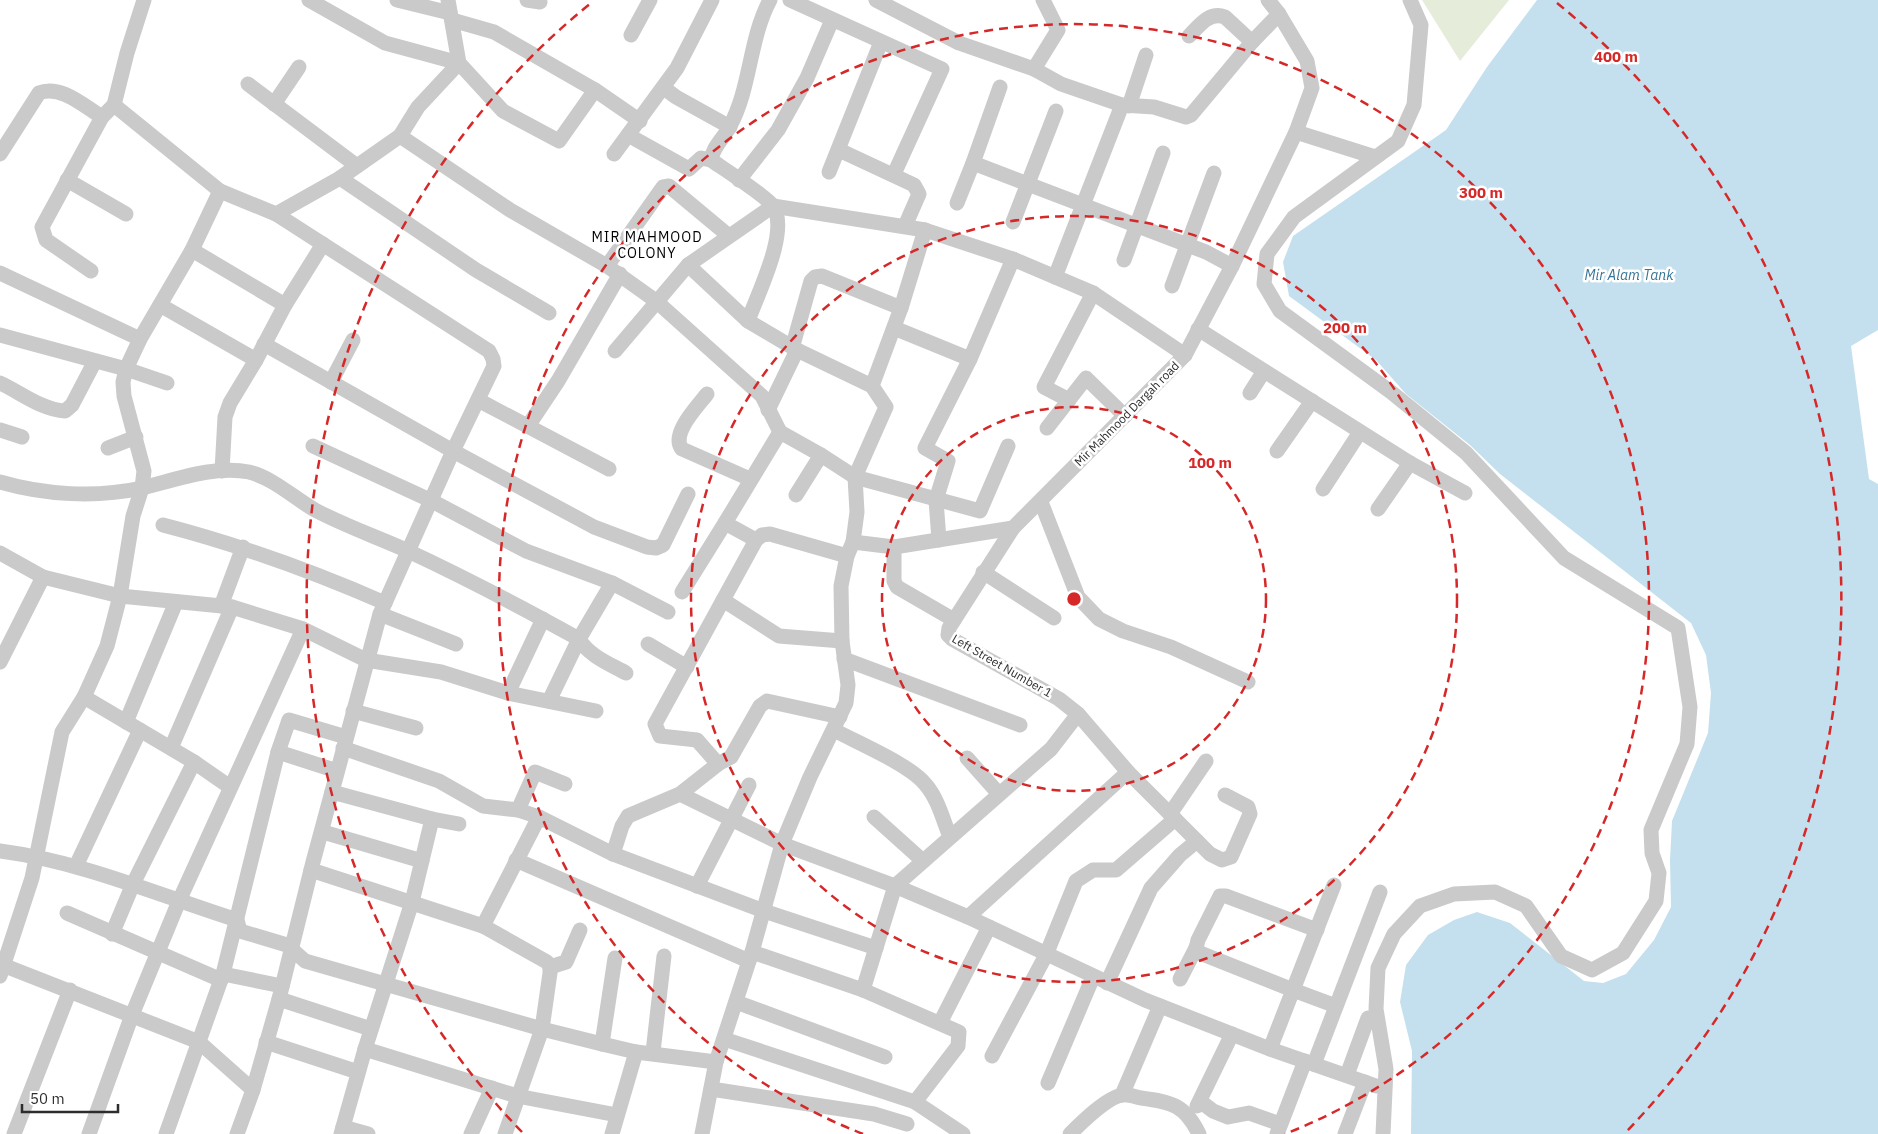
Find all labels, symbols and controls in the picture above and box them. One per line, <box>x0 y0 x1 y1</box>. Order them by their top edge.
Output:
text: 400 m <box>1594 47 1638 66</box>
text: 300 m <box>1459 183 1503 202</box>
district label: MIR MAHMOOD COLONY <box>591 228 703 262</box>
water label: Mir Alam Tank <box>1584 266 1674 284</box>
text: 200 m <box>1323 318 1367 337</box>
street label: Mir Mahmood Dargah road <box>1071 358 1182 469</box>
text: 100 m <box>1188 453 1232 472</box>
centre of rings <box>1065 590 1083 608</box>
street label: Left Street Number 1 <box>950 631 1055 700</box>
scale bar <box>22 1082 119 1114</box>
text: 50 m <box>30 1089 65 1108</box>

